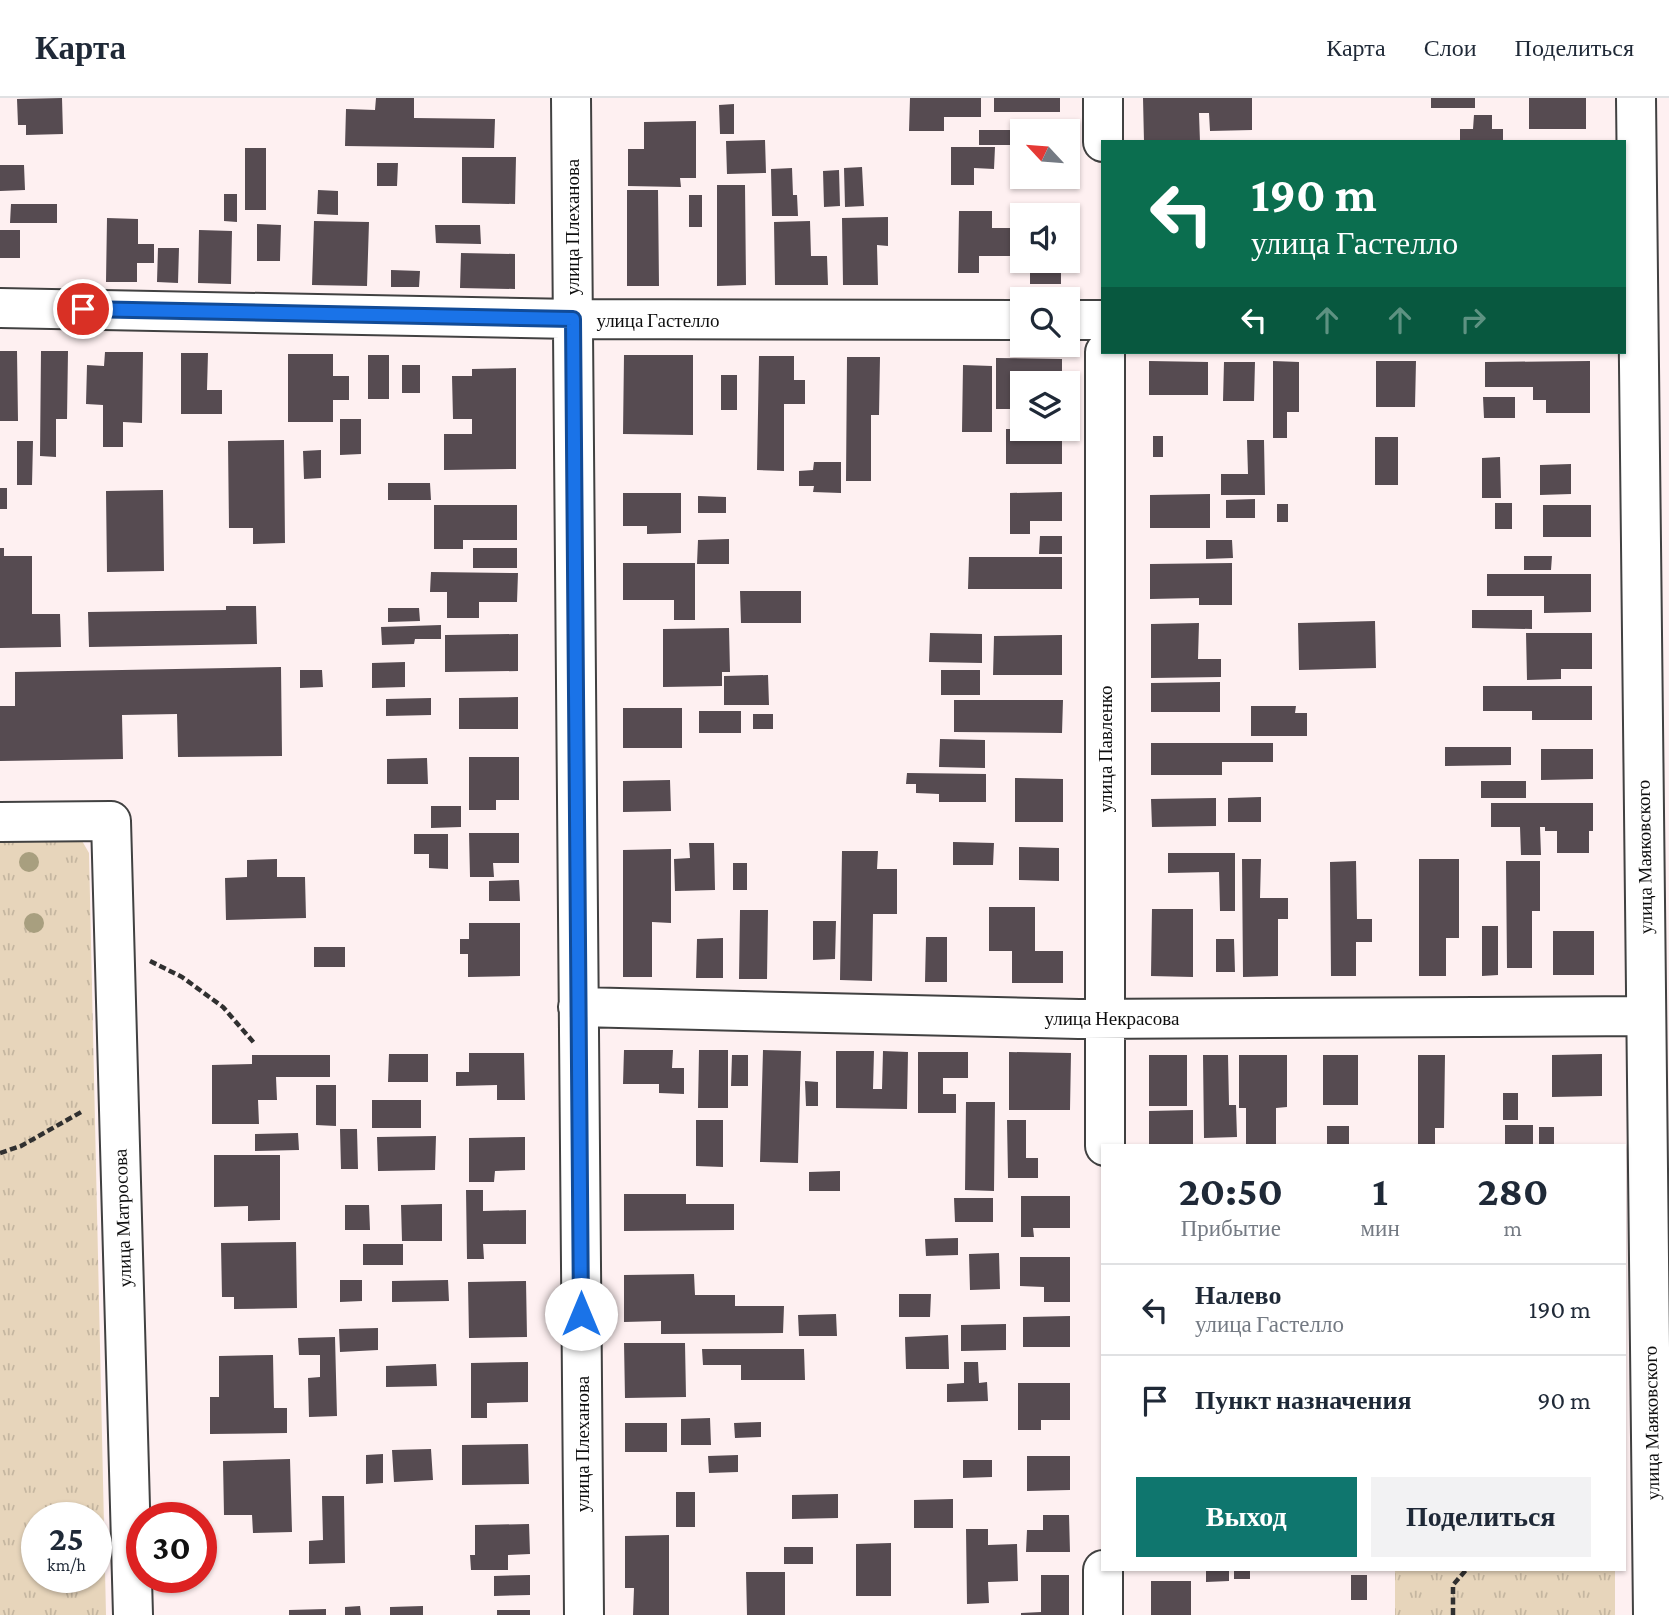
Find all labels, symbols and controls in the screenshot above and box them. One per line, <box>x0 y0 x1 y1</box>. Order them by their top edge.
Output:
text: Карта <box>35 29 126 66</box>
text: Карта <box>1326 34 1386 61</box>
text: Слои <box>1424 34 1477 61</box>
text: Поделиться <box>1515 34 1634 61</box>
north arrow <box>1010 119 1080 189</box>
map controls <box>1010 119 1080 441</box>
street label: улица Плеханова <box>562 158 583 295</box>
text: 190 m <box>1251 167 1377 222</box>
icon: left <box>1136 168 1227 259</box>
button: sound <box>1010 203 1080 273</box>
text: улица Гастелло <box>1251 225 1458 261</box>
pin <box>53 279 113 339</box>
button: search <box>1010 287 1080 357</box>
icon: arrive <box>64 290 102 328</box>
icon: left <box>1235 301 1273 339</box>
icon: ahead <box>1308 301 1346 339</box>
icon: ahead <box>1381 301 1419 339</box>
icon: right <box>1454 301 1492 339</box>
street label: улица Гастелло <box>596 310 720 331</box>
button: layers <box>1010 371 1080 441</box>
street label: улица Павленко <box>1095 685 1116 813</box>
street label: улица Маяковского <box>1633 780 1656 934</box>
street label: улица Некрасова <box>1045 1008 1180 1029</box>
street label: улица Матросова <box>110 1148 135 1288</box>
text: 20:50 <box>1178 1167 1283 1214</box>
text: 1 <box>1372 1167 1388 1214</box>
text: 280 <box>1477 1167 1549 1214</box>
text: Прибытие <box>1181 1215 1281 1241</box>
text: мин <box>1361 1215 1400 1241</box>
text: m <box>1504 1215 1522 1241</box>
position arrow <box>544 1277 618 1351</box>
text: Налево <box>1195 1281 1281 1310</box>
icon: left <box>1136 1291 1174 1329</box>
text: 190 m <box>1529 1295 1591 1324</box>
text: улица Гастелло <box>1195 1311 1344 1337</box>
street label: улица Маяковского <box>1640 1346 1663 1500</box>
street label: улица Плеханова <box>572 1375 593 1512</box>
icon: arrive <box>1136 1382 1174 1420</box>
text: Пункт назначения <box>1195 1386 1412 1415</box>
text: 90 m <box>1537 1386 1591 1415</box>
button: Выход <box>1136 1477 1357 1557</box>
button: Поделиться <box>1371 1477 1591 1557</box>
speed limit sign: 30 <box>126 1502 217 1593</box>
text: 25 <box>49 1519 84 1558</box>
text: km/h <box>47 1555 86 1575</box>

